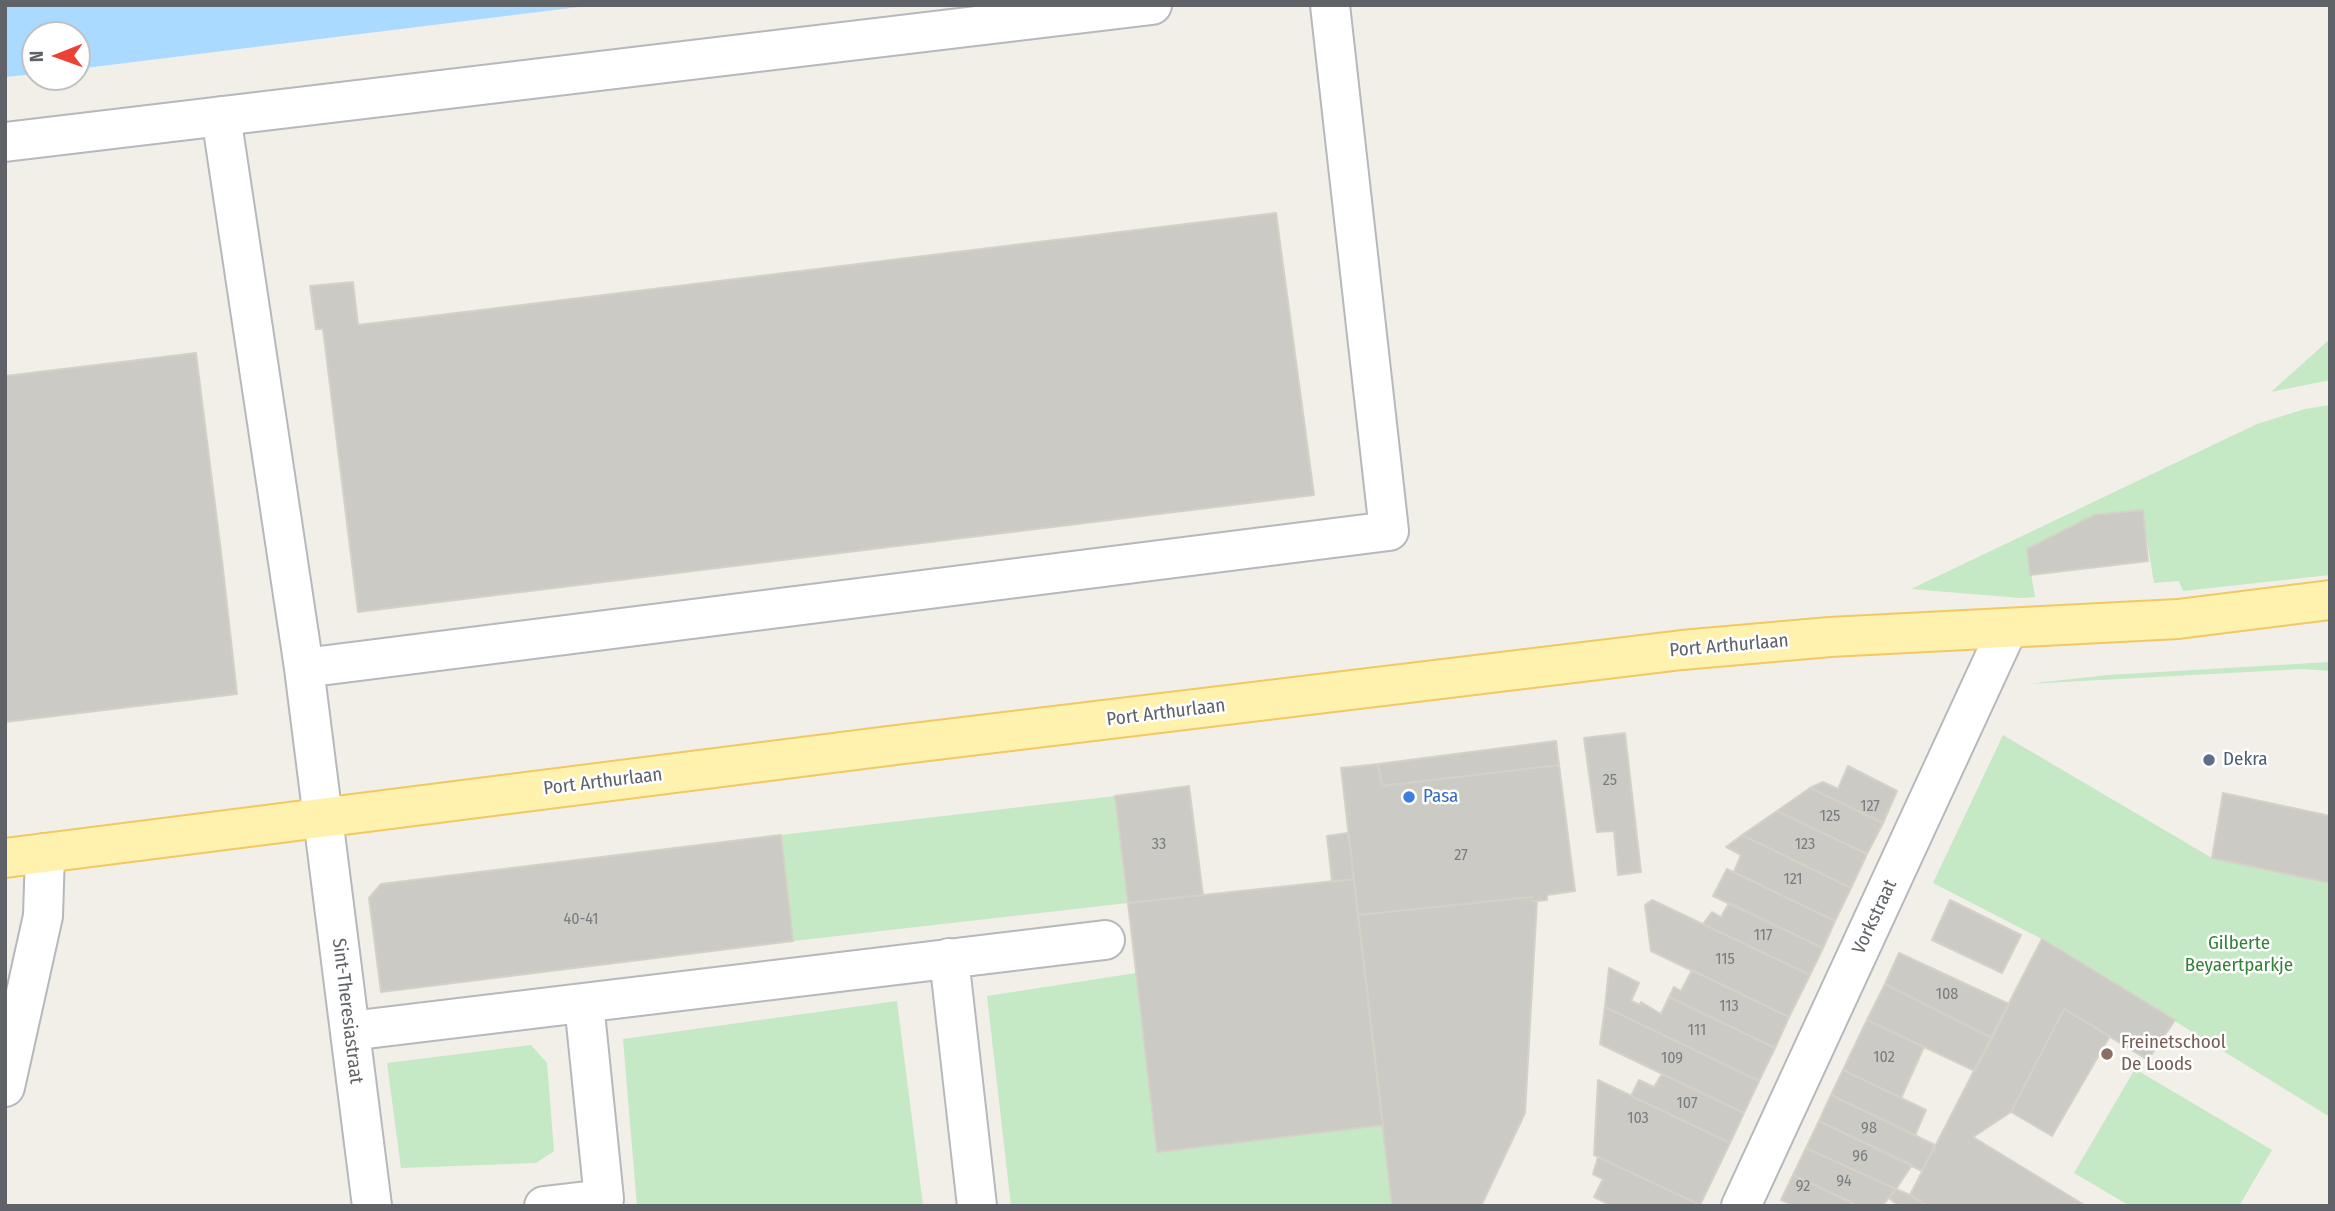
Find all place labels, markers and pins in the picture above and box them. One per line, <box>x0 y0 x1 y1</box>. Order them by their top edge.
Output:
place label: Dekra <box>2223 749 2268 771</box>
marker: Dekra <box>2201 752 2217 768</box>
place label: Pasa <box>1423 786 1458 808</box>
marker: Pasa <box>1401 789 1417 805</box>
place label: Freinetschool De Loods <box>2121 1032 2226 1076</box>
marker: Freinetschool De Loods <box>2099 1046 2115 1062</box>

